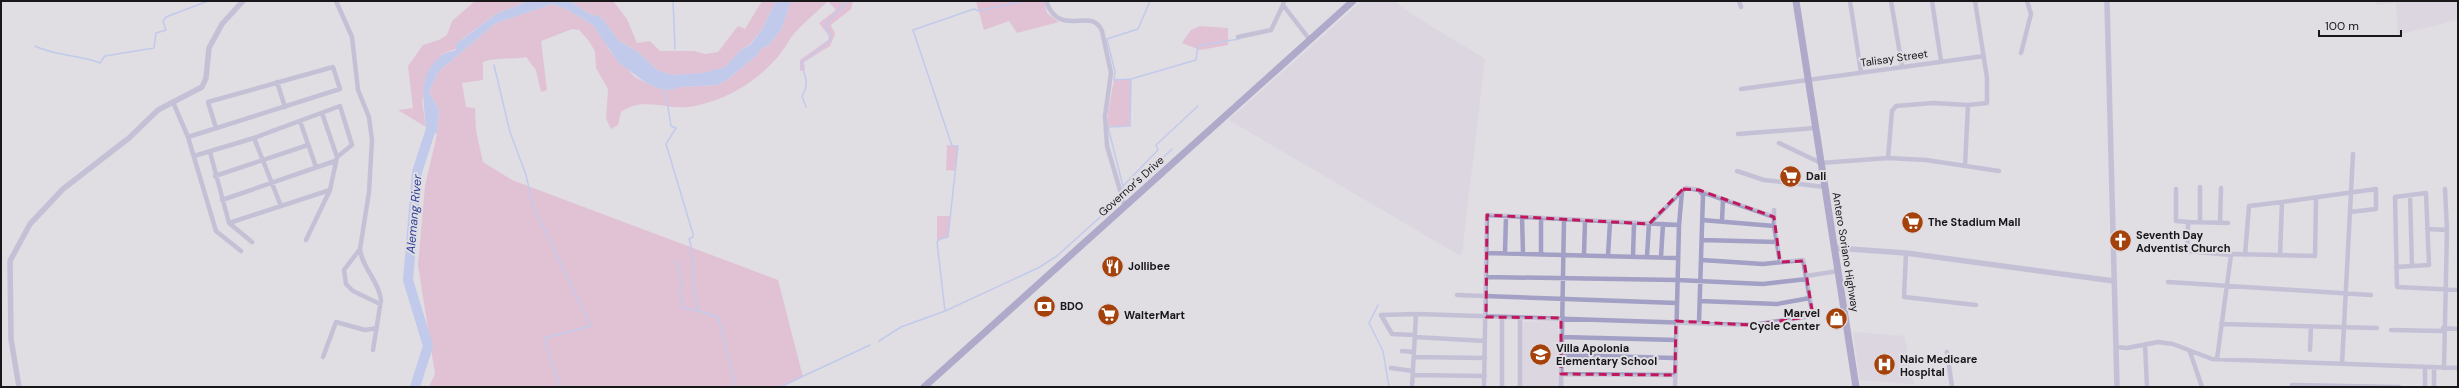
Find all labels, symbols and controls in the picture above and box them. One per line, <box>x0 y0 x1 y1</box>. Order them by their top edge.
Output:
scale bar <box>2319 12 2401 38</box>
text: 100 m <box>2325 18 2359 34</box>
street label: Talisay Street <box>1859 46 1929 70</box>
street label: Governor's Drive <box>1095 153 1167 219</box>
supermarket icon: Dali <box>1778 163 1804 189</box>
place label: Dali <box>1806 169 1826 183</box>
water label: Alemang River <box>402 173 425 255</box>
street label: Antero Soriano Highway <box>1830 191 1862 313</box>
supermarket icon: The Stadium Mall <box>1900 209 1926 235</box>
place label: The Stadium Mall <box>1928 215 2020 229</box>
church icon: Seventh Day Adventist Church <box>2107 228 2133 254</box>
place label: Seventh Day Adventist Church <box>2136 228 2231 255</box>
restaurant icon: Jollibee <box>1099 253 1125 279</box>
place label: Jollibee <box>1128 259 1170 273</box>
bank icon: BDO <box>1032 293 1058 319</box>
place label: BDO <box>1060 299 1084 313</box>
supermarket icon: WalterMart <box>1095 302 1121 328</box>
place label: Marvel Cycle Center <box>1750 306 1820 333</box>
shop icon: Marvel Cycle Center <box>1823 306 1849 332</box>
place label: WalterMart <box>1124 308 1185 322</box>
school or university icon: Villa Apolonia Elementary School <box>1527 341 1553 367</box>
place label: Villa Apolonia Elementary School <box>1556 341 1657 368</box>
hospital icon: Naic Medicare Hospital <box>1871 352 1897 378</box>
place label: Naic Medicare Hospital <box>1900 352 1978 379</box>

